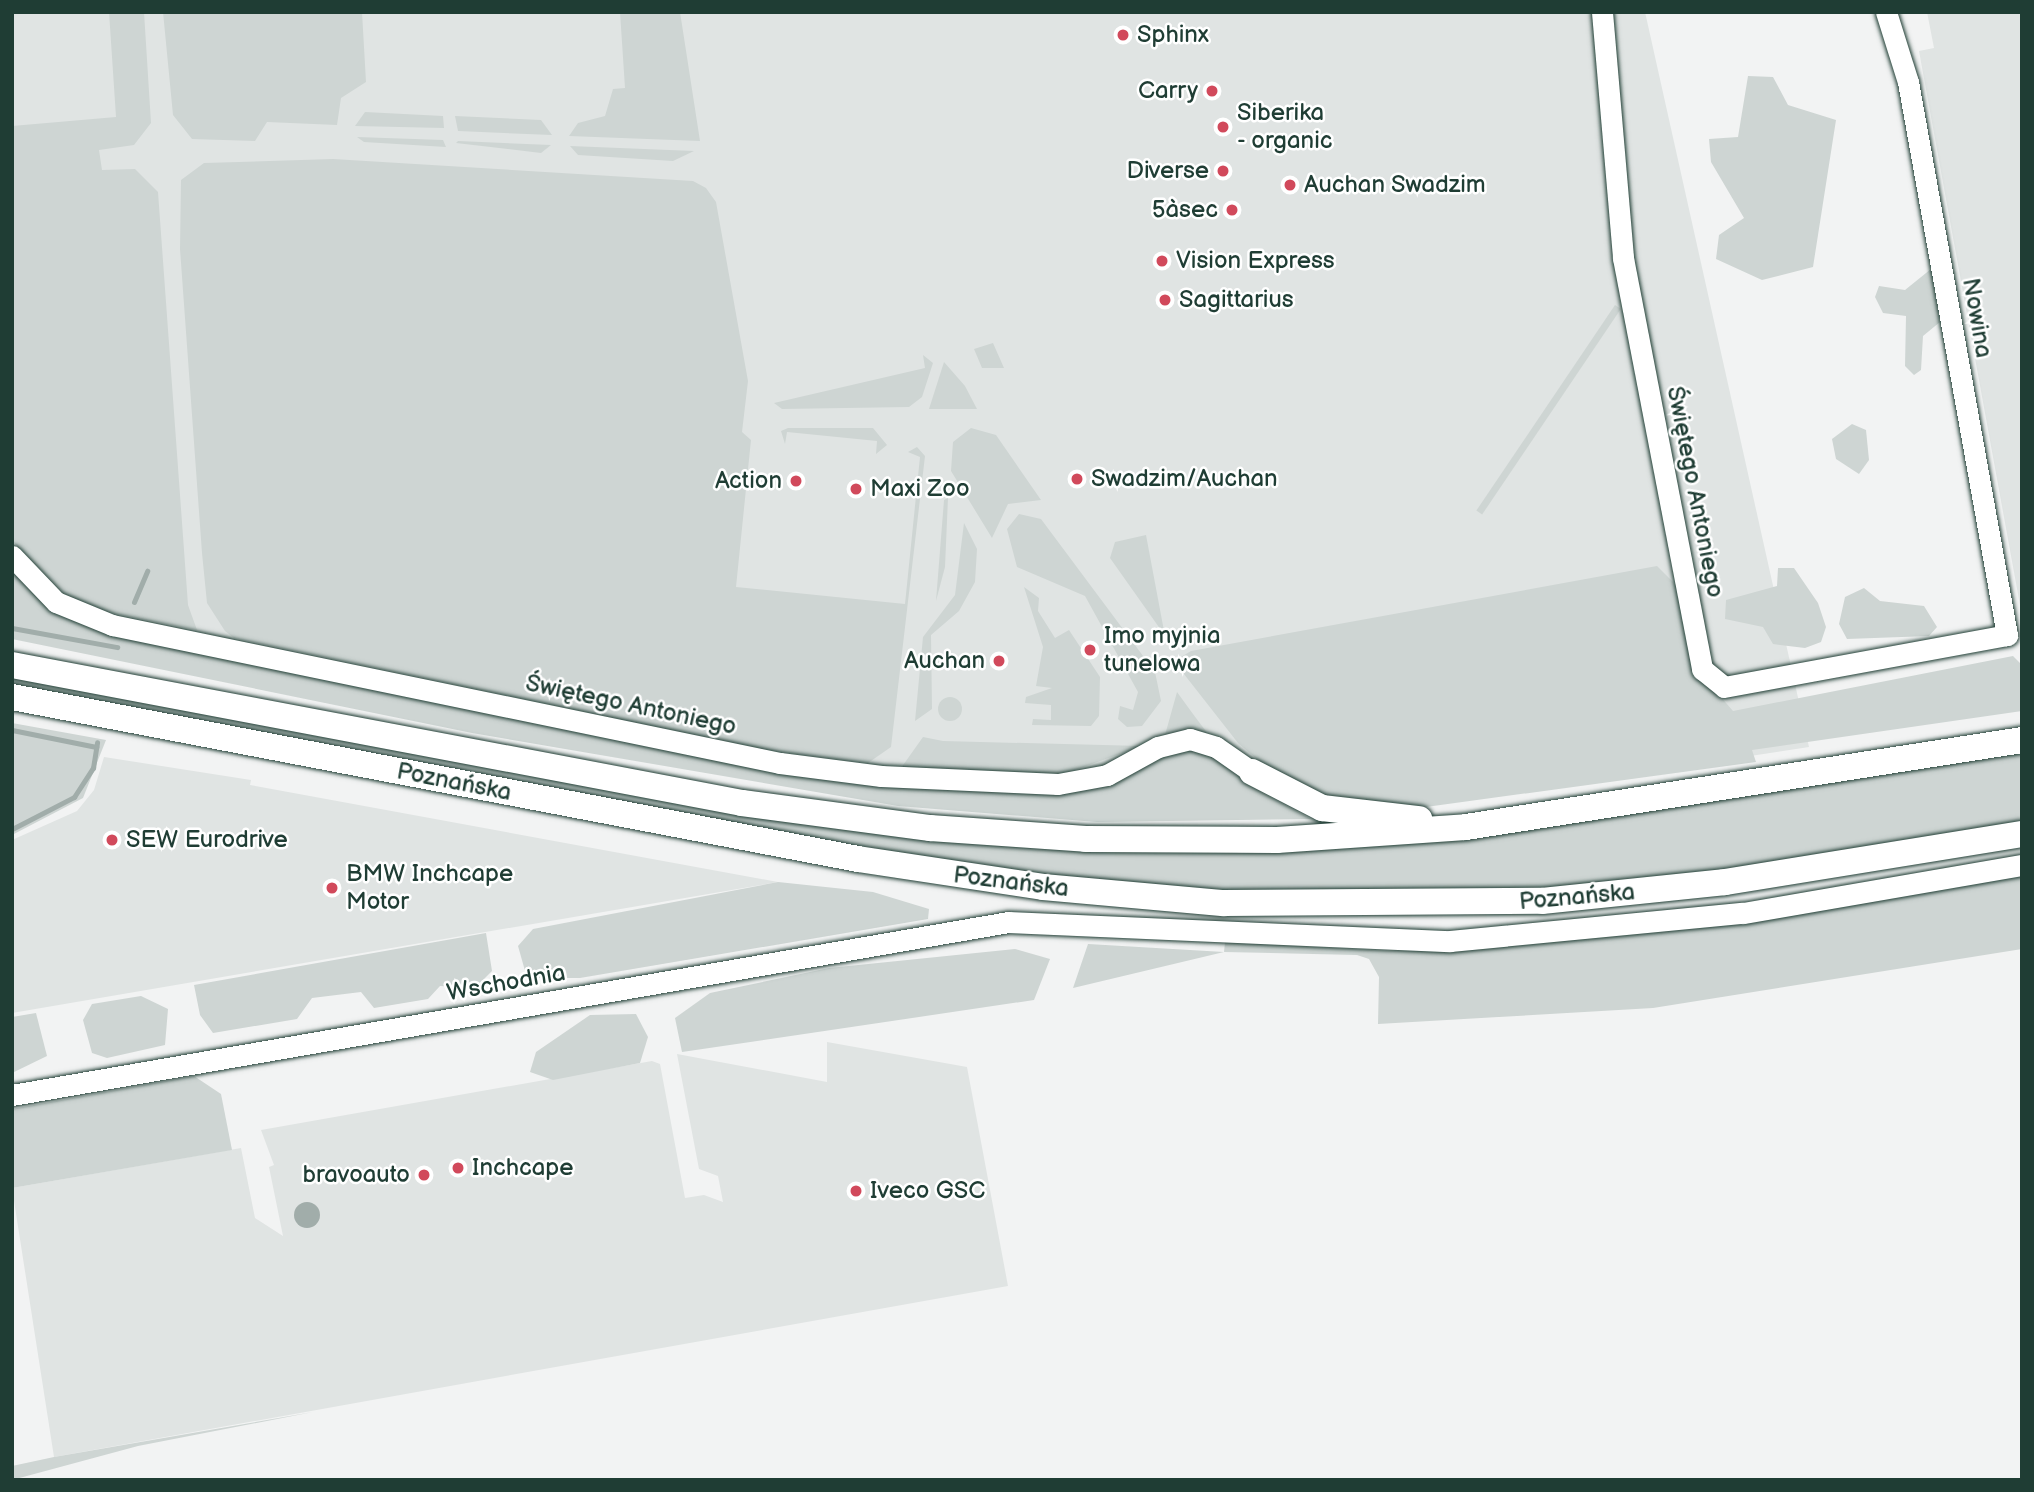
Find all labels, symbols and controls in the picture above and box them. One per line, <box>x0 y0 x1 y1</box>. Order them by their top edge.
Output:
place label: Sphinx <box>1137 21 1209 49</box>
marker: Sphinx <box>1115 27 1131 43</box>
place label: Carry <box>1138 77 1198 105</box>
marker: Carry <box>1204 83 1220 99</box>
place label: Siberika - organic <box>1237 99 1333 155</box>
marker: Siberika - organic <box>1215 119 1231 135</box>
place label: Diverse <box>1126 157 1209 185</box>
marker: Diverse <box>1215 163 1231 179</box>
place label: Auchan Swadzim <box>1304 171 1486 199</box>
marker: Auchan Swadzim <box>1282 177 1298 193</box>
place label: 5àsec <box>1152 196 1218 224</box>
marker: 5àsec <box>1224 202 1240 218</box>
place label: Vision Express <box>1176 247 1335 275</box>
marker: Vision Express <box>1154 253 1170 269</box>
street label: Nowina <box>1956 276 1998 360</box>
place label: Sagittarius <box>1179 286 1294 314</box>
marker: Sagittarius <box>1157 292 1173 308</box>
street label: Świętego Antoniego <box>1660 384 1730 600</box>
place label: Swadzim/Auchan <box>1091 465 1278 493</box>
place label: Action <box>715 467 782 495</box>
marker: Swadzim/Auchan <box>1069 471 1085 487</box>
marker: Action <box>788 473 804 489</box>
place label: Maxi Zoo <box>870 475 970 503</box>
marker: Maxi Zoo <box>848 481 864 497</box>
place label: Imo myjnia tunelowa <box>1104 622 1221 678</box>
marker: Imo myjnia tunelowa <box>1082 642 1098 658</box>
place label: Auchan <box>904 647 985 675</box>
marker: Auchan <box>991 653 1007 669</box>
street label: Świętego Antoniego <box>523 669 739 741</box>
street label: Poznańska <box>394 757 514 807</box>
place label: SEW Eurodrive <box>126 826 288 854</box>
marker: SEW Eurodrive <box>104 832 120 848</box>
place label: BMW Inchcape Motor <box>346 860 513 916</box>
street label: Poznańska <box>952 861 1070 903</box>
street label: Poznańska <box>1518 878 1636 916</box>
marker: BMW Inchcape Motor <box>324 880 340 896</box>
street label: Wschodnia <box>444 958 568 1008</box>
place label: Inchcape <box>472 1154 574 1182</box>
marker: Inchcape <box>450 1160 466 1176</box>
place label: bravoauto <box>303 1161 410 1189</box>
marker: bravoauto <box>416 1167 432 1183</box>
place label: Iveco GSC <box>870 1177 985 1205</box>
marker: Iveco GSC <box>848 1183 864 1199</box>

